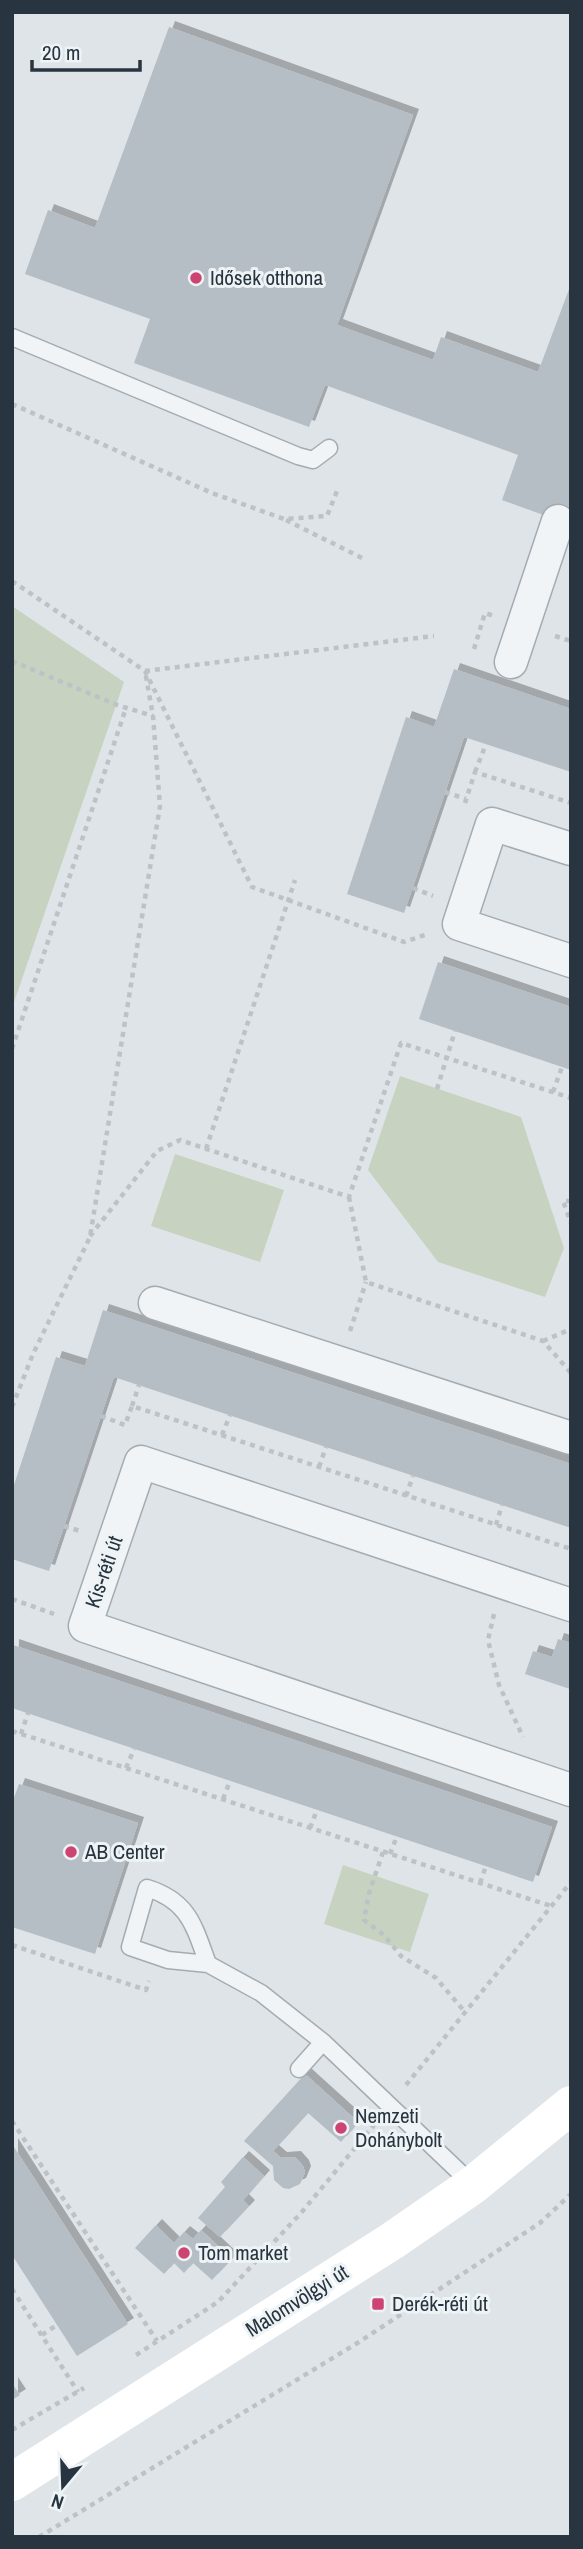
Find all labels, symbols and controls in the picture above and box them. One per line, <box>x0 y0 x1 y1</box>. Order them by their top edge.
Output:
scale bar <box>32 28 140 72</box>
text: 20 m <box>42 38 80 67</box>
place label: Idősek otthona <box>210 263 323 292</box>
marker: Idősek otthona <box>188 270 204 286</box>
street label: Kis-réti út <box>78 1532 129 1612</box>
place label: AB Center <box>84 1837 165 1866</box>
marker: AB Center <box>63 1844 79 1860</box>
place label: Nemzeti Dohánybolt <box>355 2101 442 2154</box>
marker: Nemzeti Dohánybolt <box>333 2120 349 2136</box>
place label: Tom market <box>198 2238 288 2267</box>
marker: Tom market <box>176 2245 192 2261</box>
street label: Malomvölgyi út <box>240 2257 354 2344</box>
place label: Derék-réti út <box>392 2289 488 2318</box>
marker: Derék-réti út <box>370 2296 386 2312</box>
north arrow <box>28 2451 98 2521</box>
text: N <box>48 2488 67 2516</box>

